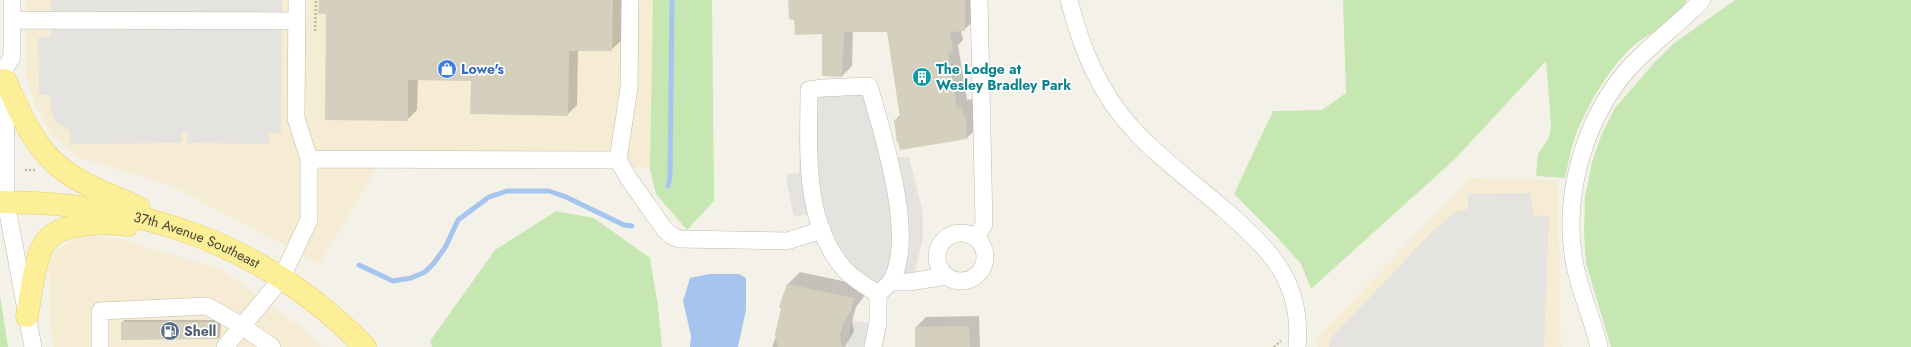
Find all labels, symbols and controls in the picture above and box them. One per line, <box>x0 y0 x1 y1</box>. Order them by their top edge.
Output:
shop icon: Lowe's <box>436 58 458 80</box>
place label: Lowe's <box>461 59 504 79</box>
place label: The Lodge at Wesley Bradley Park <box>936 59 1071 95</box>
building icon: The Lodge at Wesley Bradley Park <box>911 66 933 88</box>
street label: 37th Avenue Southeast <box>132 207 264 273</box>
fuel station icon: Shell <box>159 320 181 342</box>
place label: Shell <box>184 321 216 341</box>

